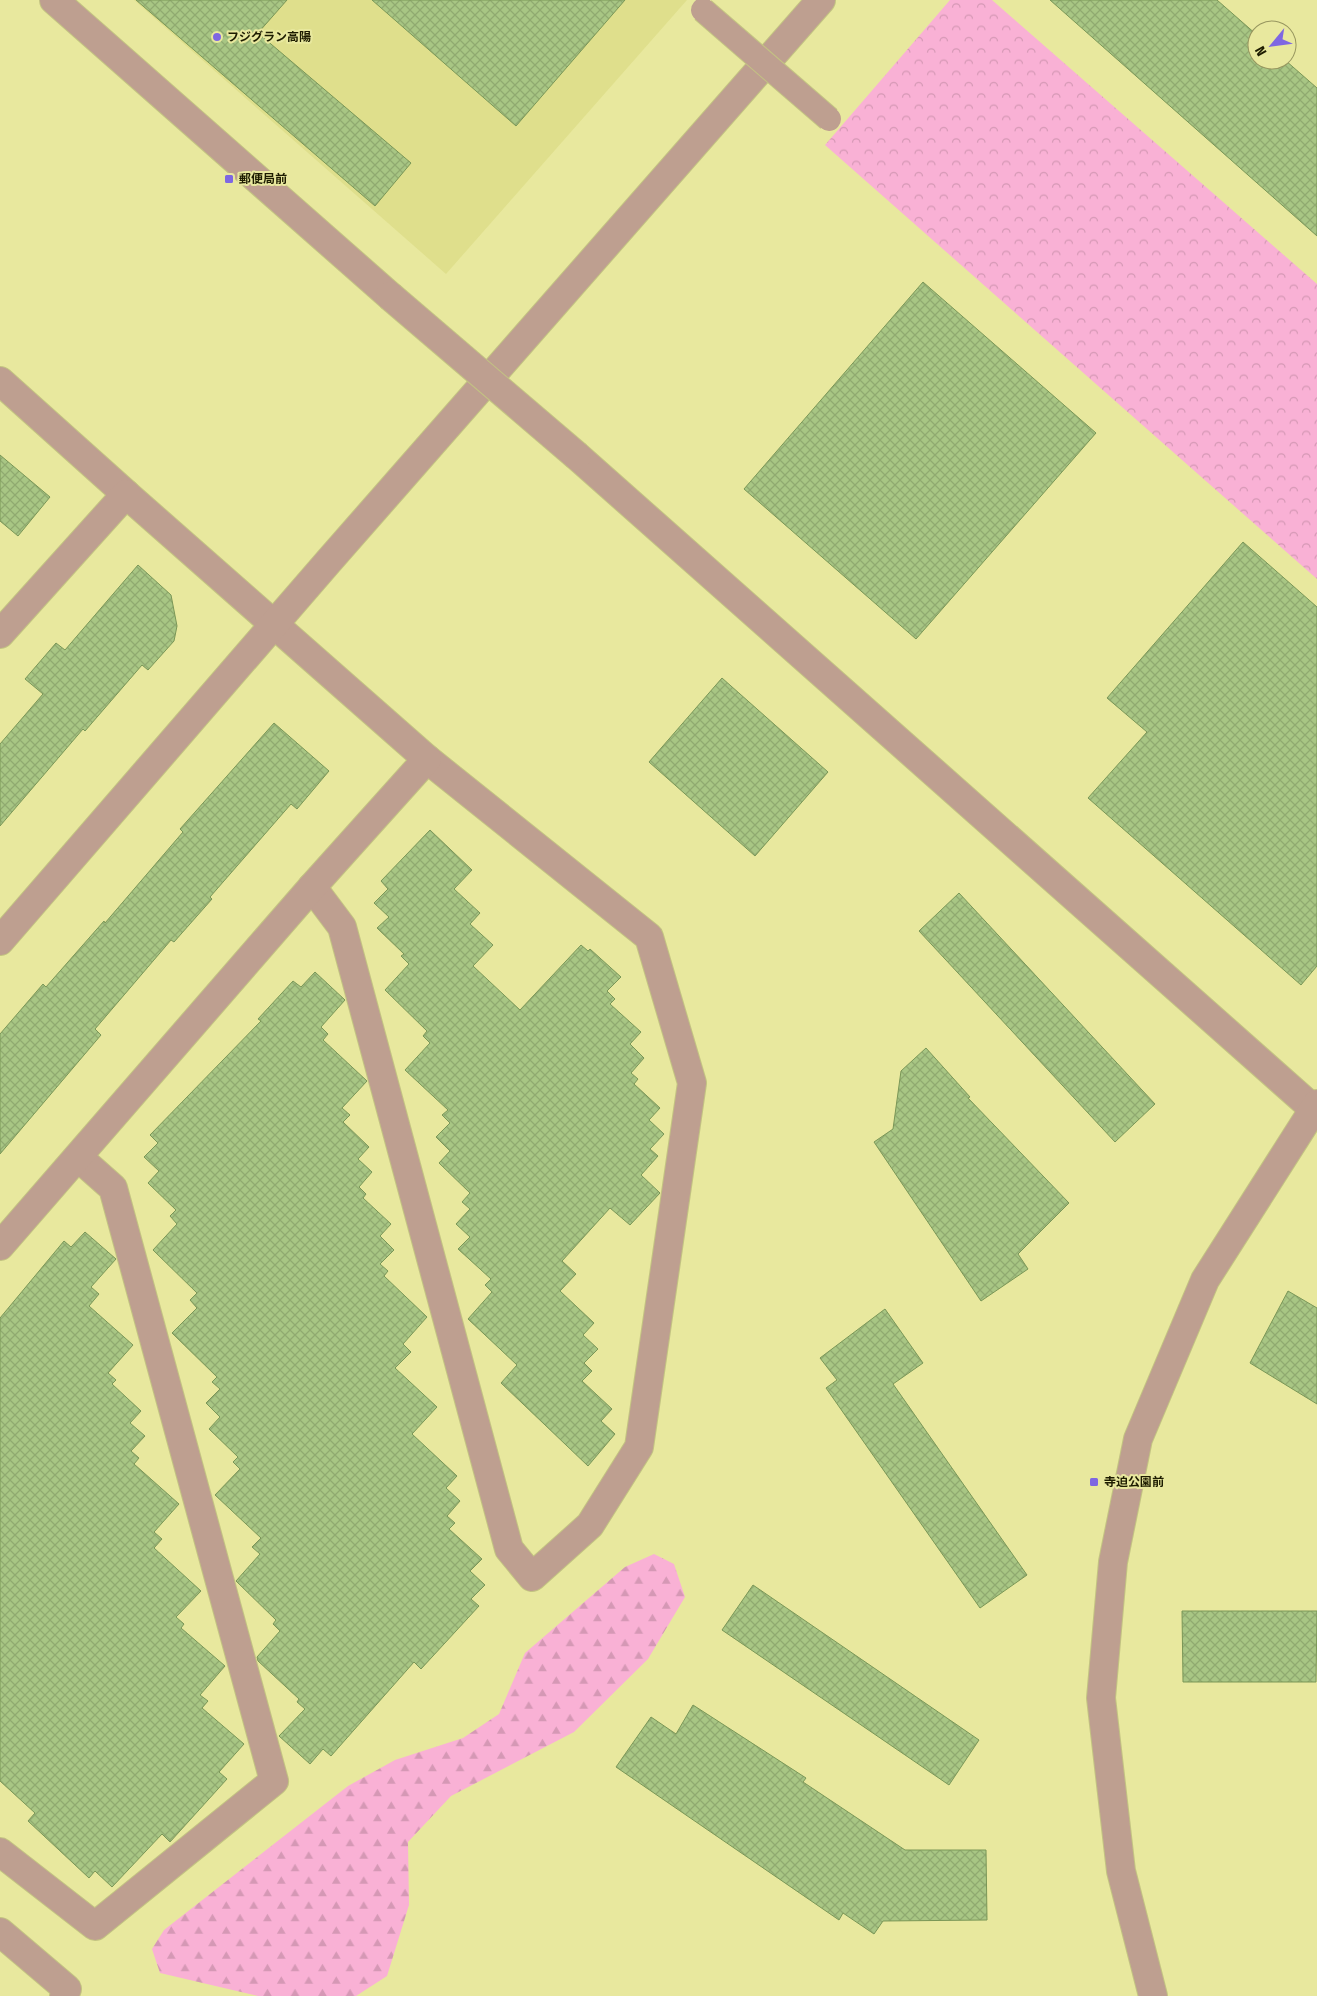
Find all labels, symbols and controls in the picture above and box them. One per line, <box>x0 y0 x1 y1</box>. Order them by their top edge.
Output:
north arrow <box>1247 20 1297 70</box>
place label: フジグラン高陽 <box>227 30 311 44</box>
marker: フジグラン高陽 <box>211 31 223 43</box>
text: N <box>1252 43 1271 59</box>
place label: 郵便局前 <box>239 172 287 186</box>
marker: 郵便局前 <box>223 173 235 185</box>
place label: 寺迫公園前 <box>1104 1475 1164 1489</box>
marker: 寺迫公園前 <box>1088 1476 1100 1488</box>

